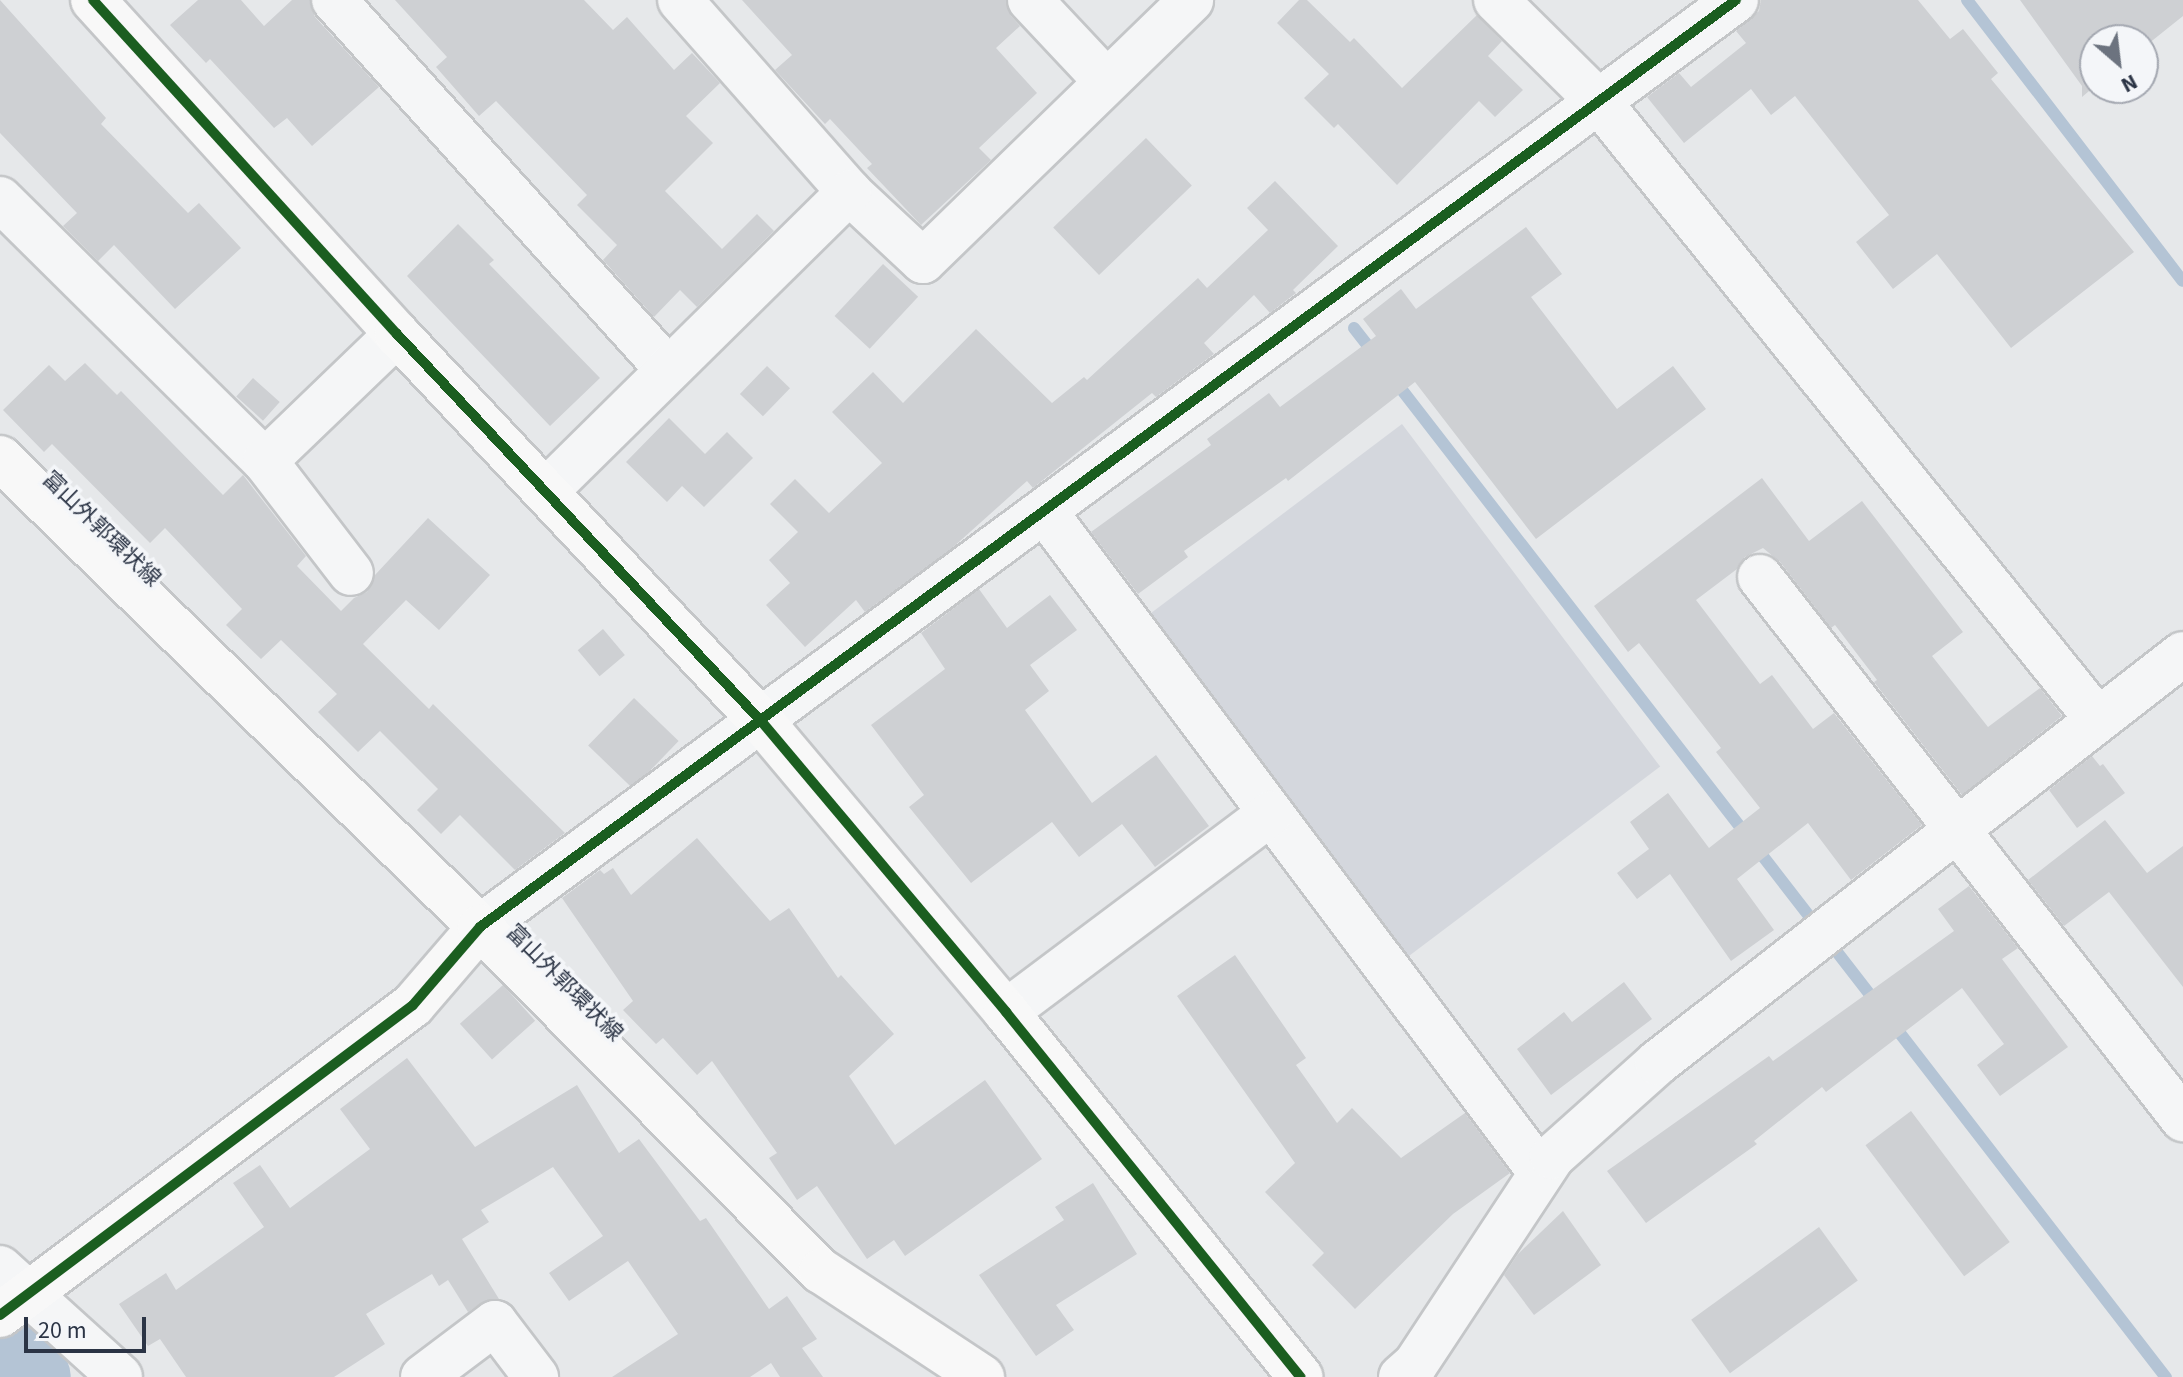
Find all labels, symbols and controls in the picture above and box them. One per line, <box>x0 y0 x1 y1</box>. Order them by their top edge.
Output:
north arrow <box>2079 24 2159 104</box>
text: N <box>2115 66 2143 101</box>
street label: 富山外郭環状線 <box>36 466 166 592</box>
street label: 富山外郭環状線 <box>500 919 628 1047</box>
scale bar <box>28 1301 150 1351</box>
text: 20 m <box>38 1313 87 1348</box>

